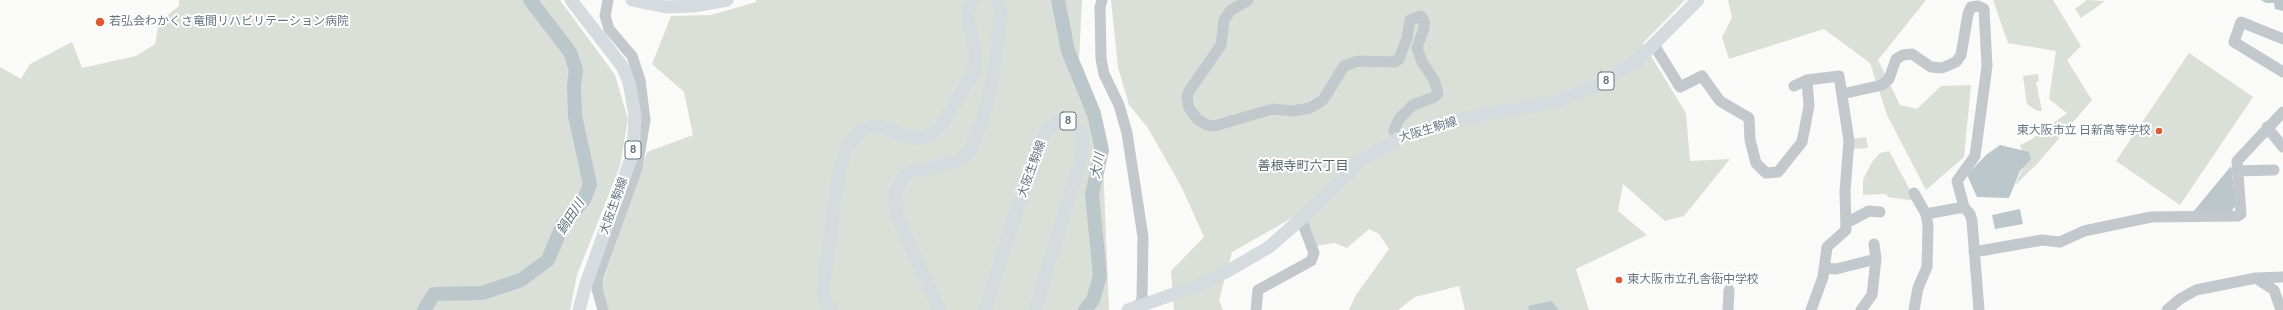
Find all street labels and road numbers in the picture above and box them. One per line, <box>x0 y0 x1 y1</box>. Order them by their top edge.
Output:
road number: 8 <box>1598 72 1614 90</box>
road number: 8 <box>1060 112 1076 130</box>
street label: 大阪生駒線 <box>1397 114 1459 146</box>
street label: 大阪生駒線 <box>1015 138 1049 200</box>
road number: 8 <box>625 141 641 159</box>
street label: 大阪生駒線 <box>597 175 631 237</box>

